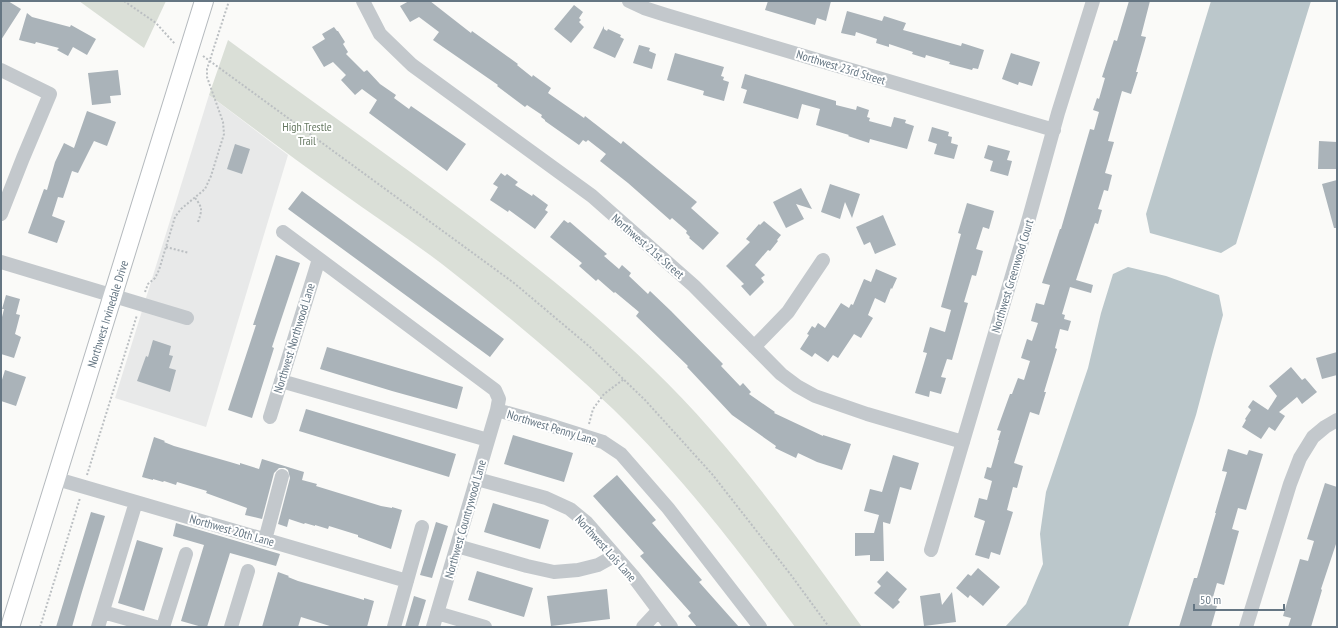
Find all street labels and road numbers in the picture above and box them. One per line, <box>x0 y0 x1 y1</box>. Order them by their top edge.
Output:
street label: Northwest 23rd Street <box>795 46 888 88</box>
street label: Northwest 21st Street <box>609 210 688 282</box>
street label: Northwest Greenwood Court <box>988 217 1037 334</box>
street label: Northwest Irvinedale Drive <box>83 258 131 369</box>
street label: Northwest Northwood Lane <box>270 281 318 395</box>
street label: Northwest Penny Lane <box>505 406 599 448</box>
street label: Northwest Countrywood Lane <box>441 458 489 580</box>
street label: Northwest 20th Lane <box>188 511 276 549</box>
street label: Northwest Lois Lane <box>572 512 640 584</box>

